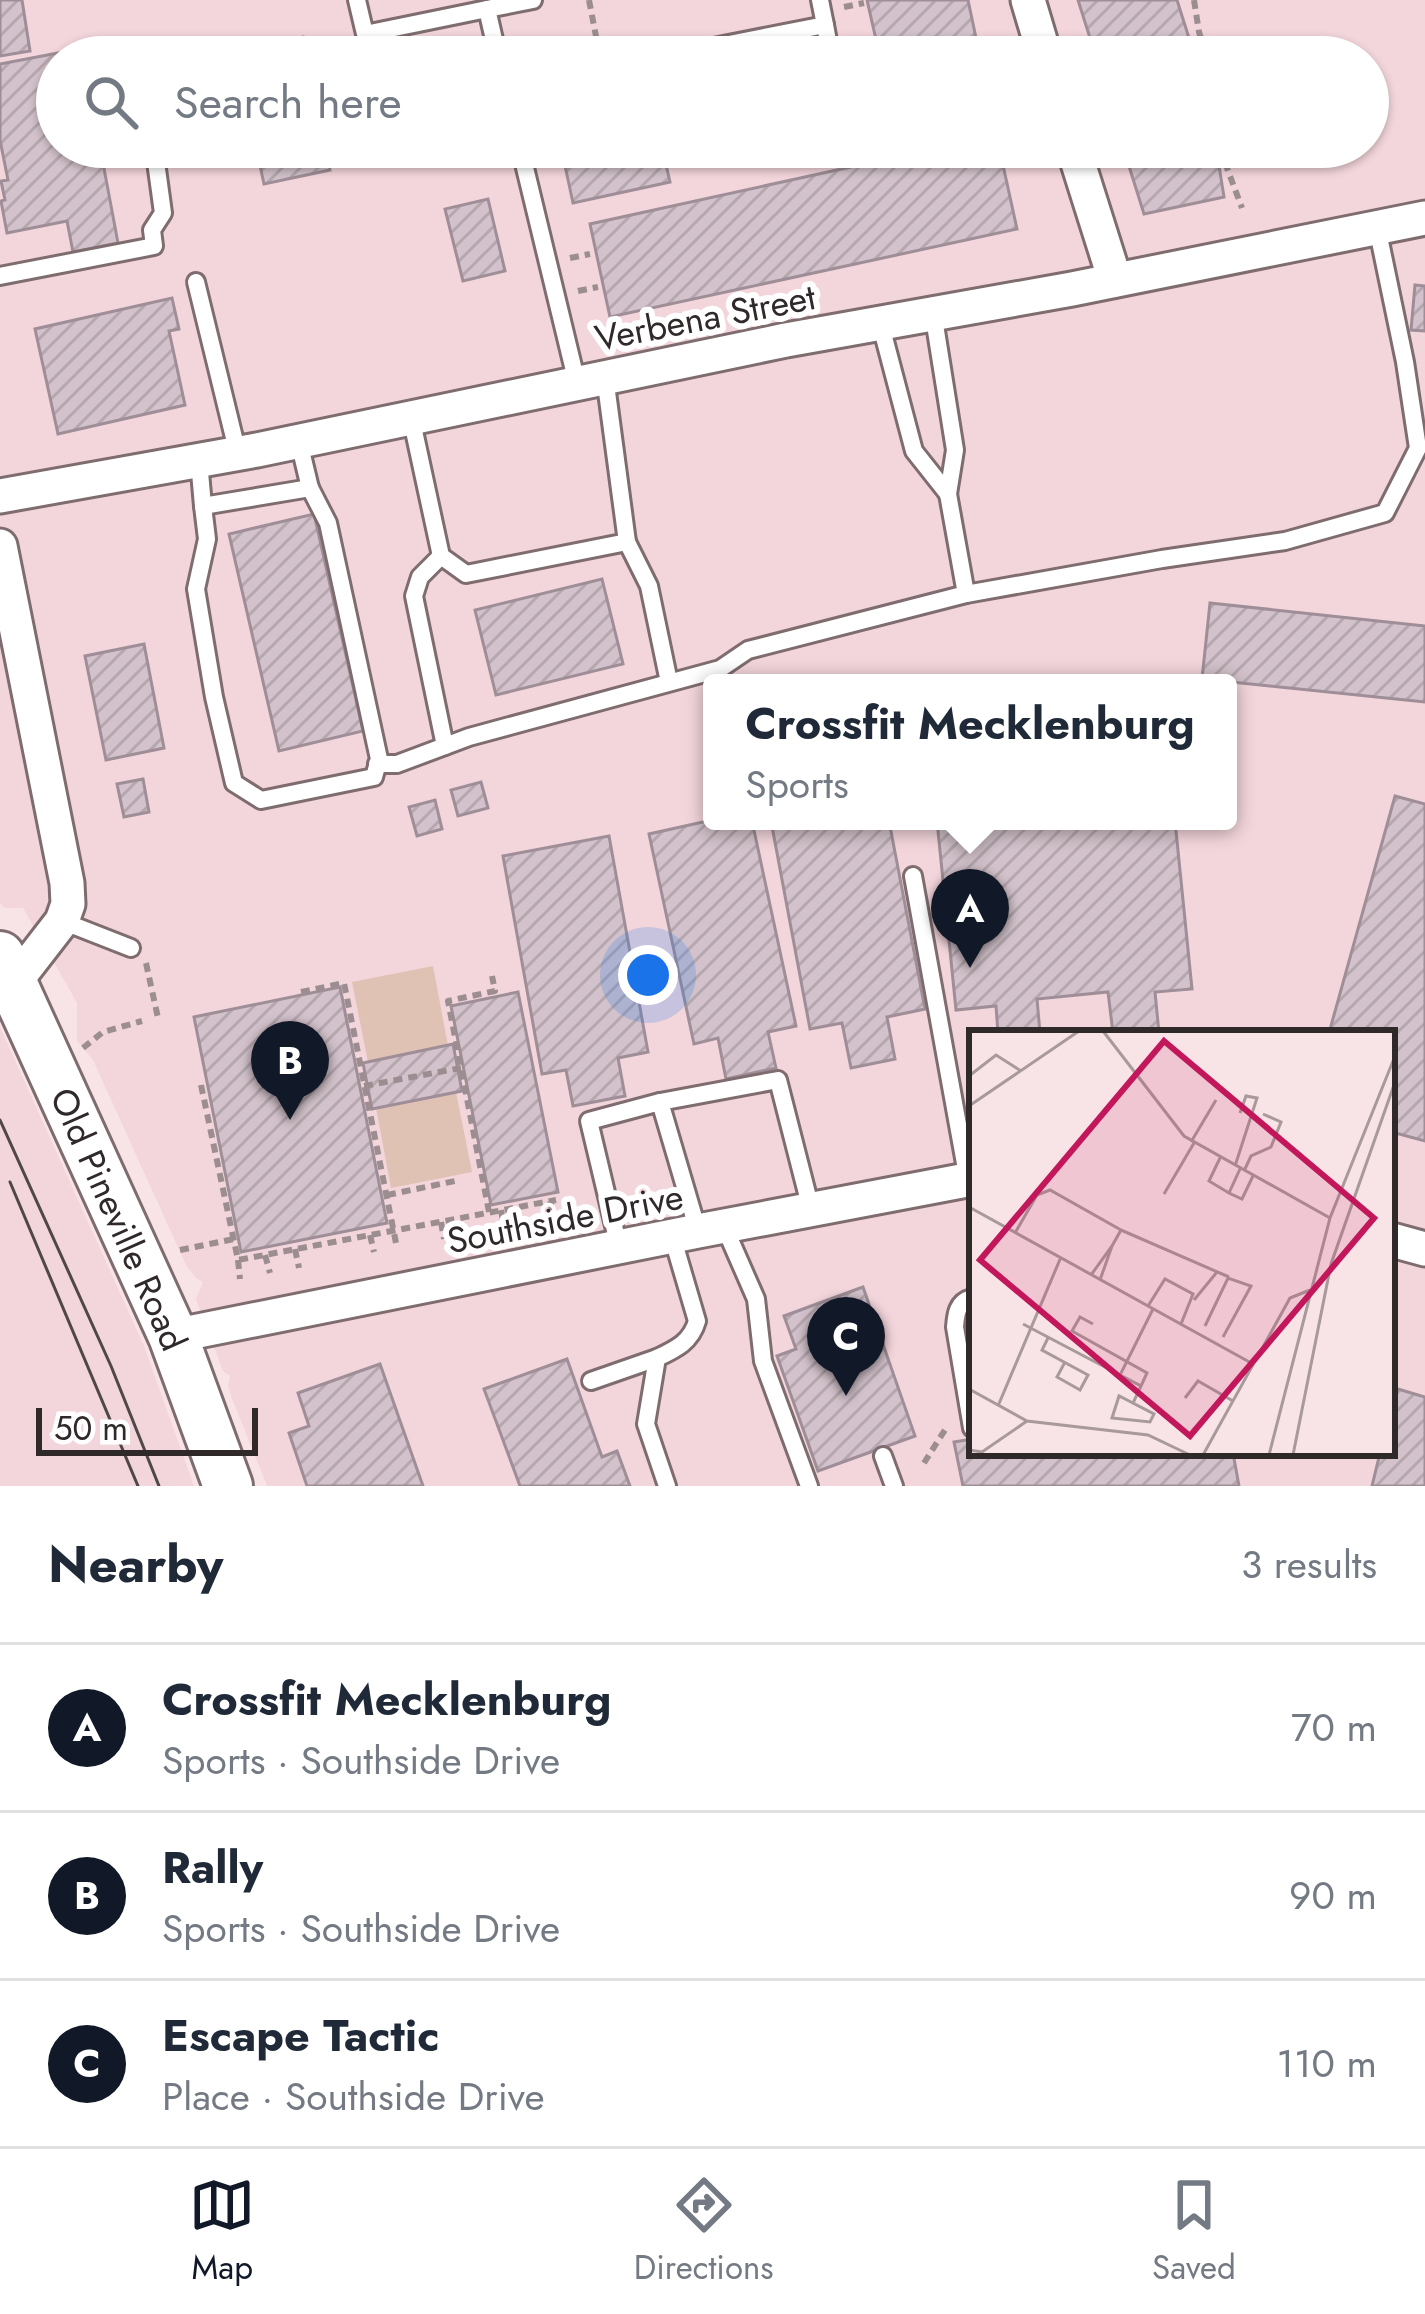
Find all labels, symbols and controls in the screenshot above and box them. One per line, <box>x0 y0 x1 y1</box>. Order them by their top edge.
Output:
search box <box>36 36 1389 168</box>
icon: search <box>78 69 144 135</box>
text: Search here <box>174 70 402 135</box>
street label: Verbena Street <box>590 270 820 364</box>
popup <box>703 674 1237 830</box>
text: Crossfit Mecklenburg <box>745 691 1195 756</box>
text: Sports <box>745 756 849 813</box>
pin: A <box>931 869 1009 968</box>
your location <box>618 945 678 1005</box>
pin: B <box>251 1021 329 1120</box>
inset map <box>969 1030 1395 1456</box>
street label: Old Pineville Road <box>38 1079 200 1359</box>
street label: Southside Drive <box>442 1170 688 1266</box>
pin: C <box>807 1297 885 1396</box>
scale bar <box>36 1402 258 1455</box>
text: 50 m <box>54 1405 128 1452</box>
text: Nearby <box>48 1527 223 1601</box>
text: 3 results <box>1241 1536 1377 1593</box>
text: Crossfit Mecklenburg <box>162 1667 611 1732</box>
text: A <box>73 1699 101 1756</box>
text: 70 m <box>1291 1699 1377 1756</box>
text: Sports · Southside Drive <box>162 1732 560 1789</box>
text: Rally <box>162 1835 263 1900</box>
text: B <box>74 1867 100 1924</box>
text: 90 m <box>1289 1867 1377 1924</box>
text: Sports · Southside Drive <box>162 1900 560 1957</box>
text: Escape Tactic <box>162 2003 439 2068</box>
text: C <box>73 2035 101 2092</box>
text: 110 m <box>1276 2035 1377 2092</box>
text: Place · Southside Drive <box>162 2068 544 2125</box>
tab: Map <box>189 2172 255 2291</box>
tab: Directions <box>634 2172 774 2291</box>
tab: Saved <box>1152 2172 1236 2291</box>

